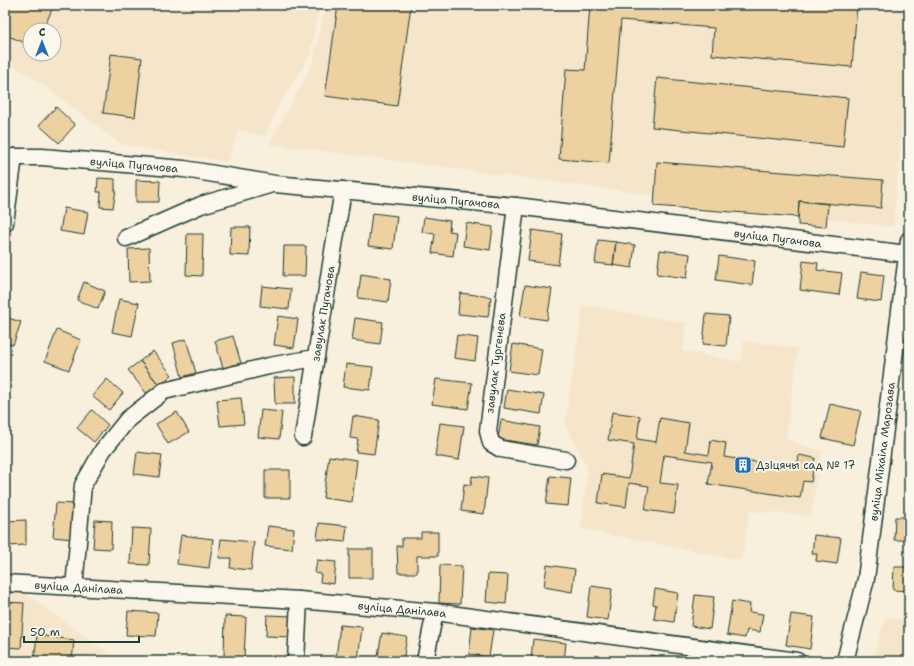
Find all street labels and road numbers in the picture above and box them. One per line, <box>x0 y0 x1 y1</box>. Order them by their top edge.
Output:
street label: вуліца Пугачова <box>90 154 179 176</box>
street label: вуліца Пугачова <box>411 189 501 212</box>
street label: вуліца Пугачова <box>733 225 823 251</box>
street label: завулак Пугачова <box>308 264 338 363</box>
street label: завулак Тургенева <box>482 312 510 414</box>
street label: вуліца Міхаіла Марозава <box>866 381 898 522</box>
street label: вуліца Данілава <box>34 577 124 597</box>
street label: вуліца Данілава <box>357 598 447 621</box>

